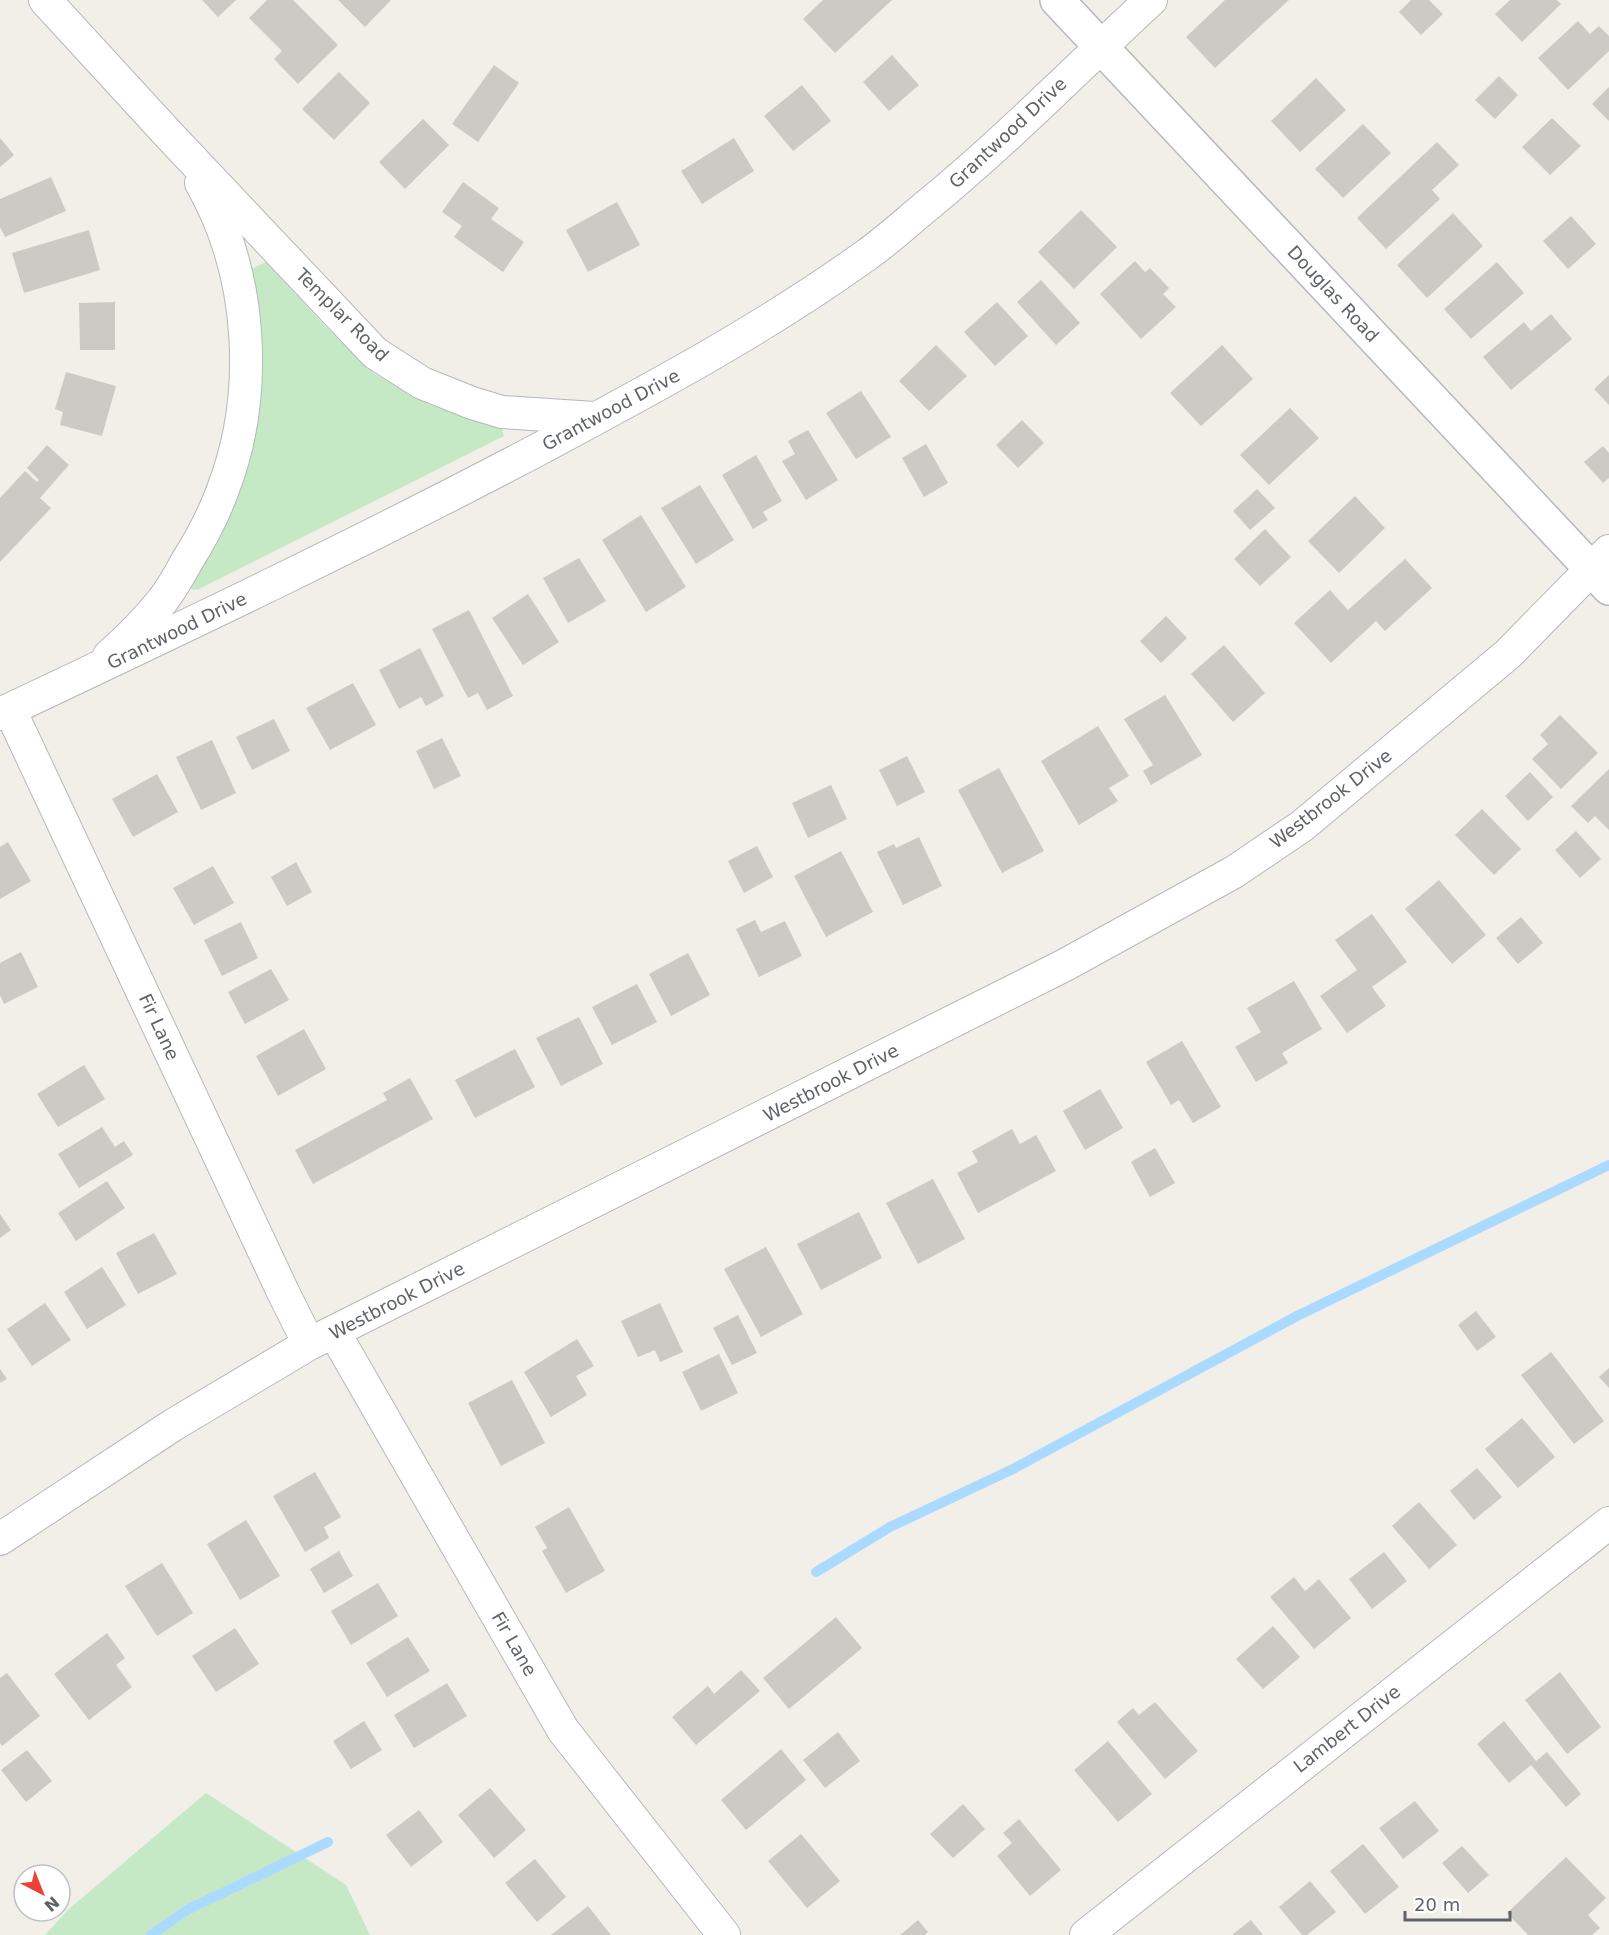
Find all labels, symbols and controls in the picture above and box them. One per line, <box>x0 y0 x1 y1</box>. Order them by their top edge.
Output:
street label: Grantwood Drive <box>945 73 1071 192</box>
street label: Douglas Road <box>1283 241 1383 346</box>
street label: Templar Road <box>291 263 393 365</box>
street label: Grantwood Drive <box>538 364 683 455</box>
street label: Grantwood Drive <box>104 588 250 673</box>
street label: Westbrook Drive <box>1266 745 1396 853</box>
street label: Fir Lane <box>135 990 184 1063</box>
street label: Westbrook Drive <box>760 1039 902 1126</box>
street label: Westbrook Drive <box>326 1257 468 1344</box>
street label: Fir Lane <box>488 1608 541 1680</box>
street label: Lambert Drive <box>1289 1681 1404 1777</box>
north arrow <box>12 1863 72 1923</box>
scale bar <box>1405 1884 1510 1922</box>
text: N <box>40 1892 63 1915</box>
text: 20 m <box>1414 1894 1460 1915</box>

